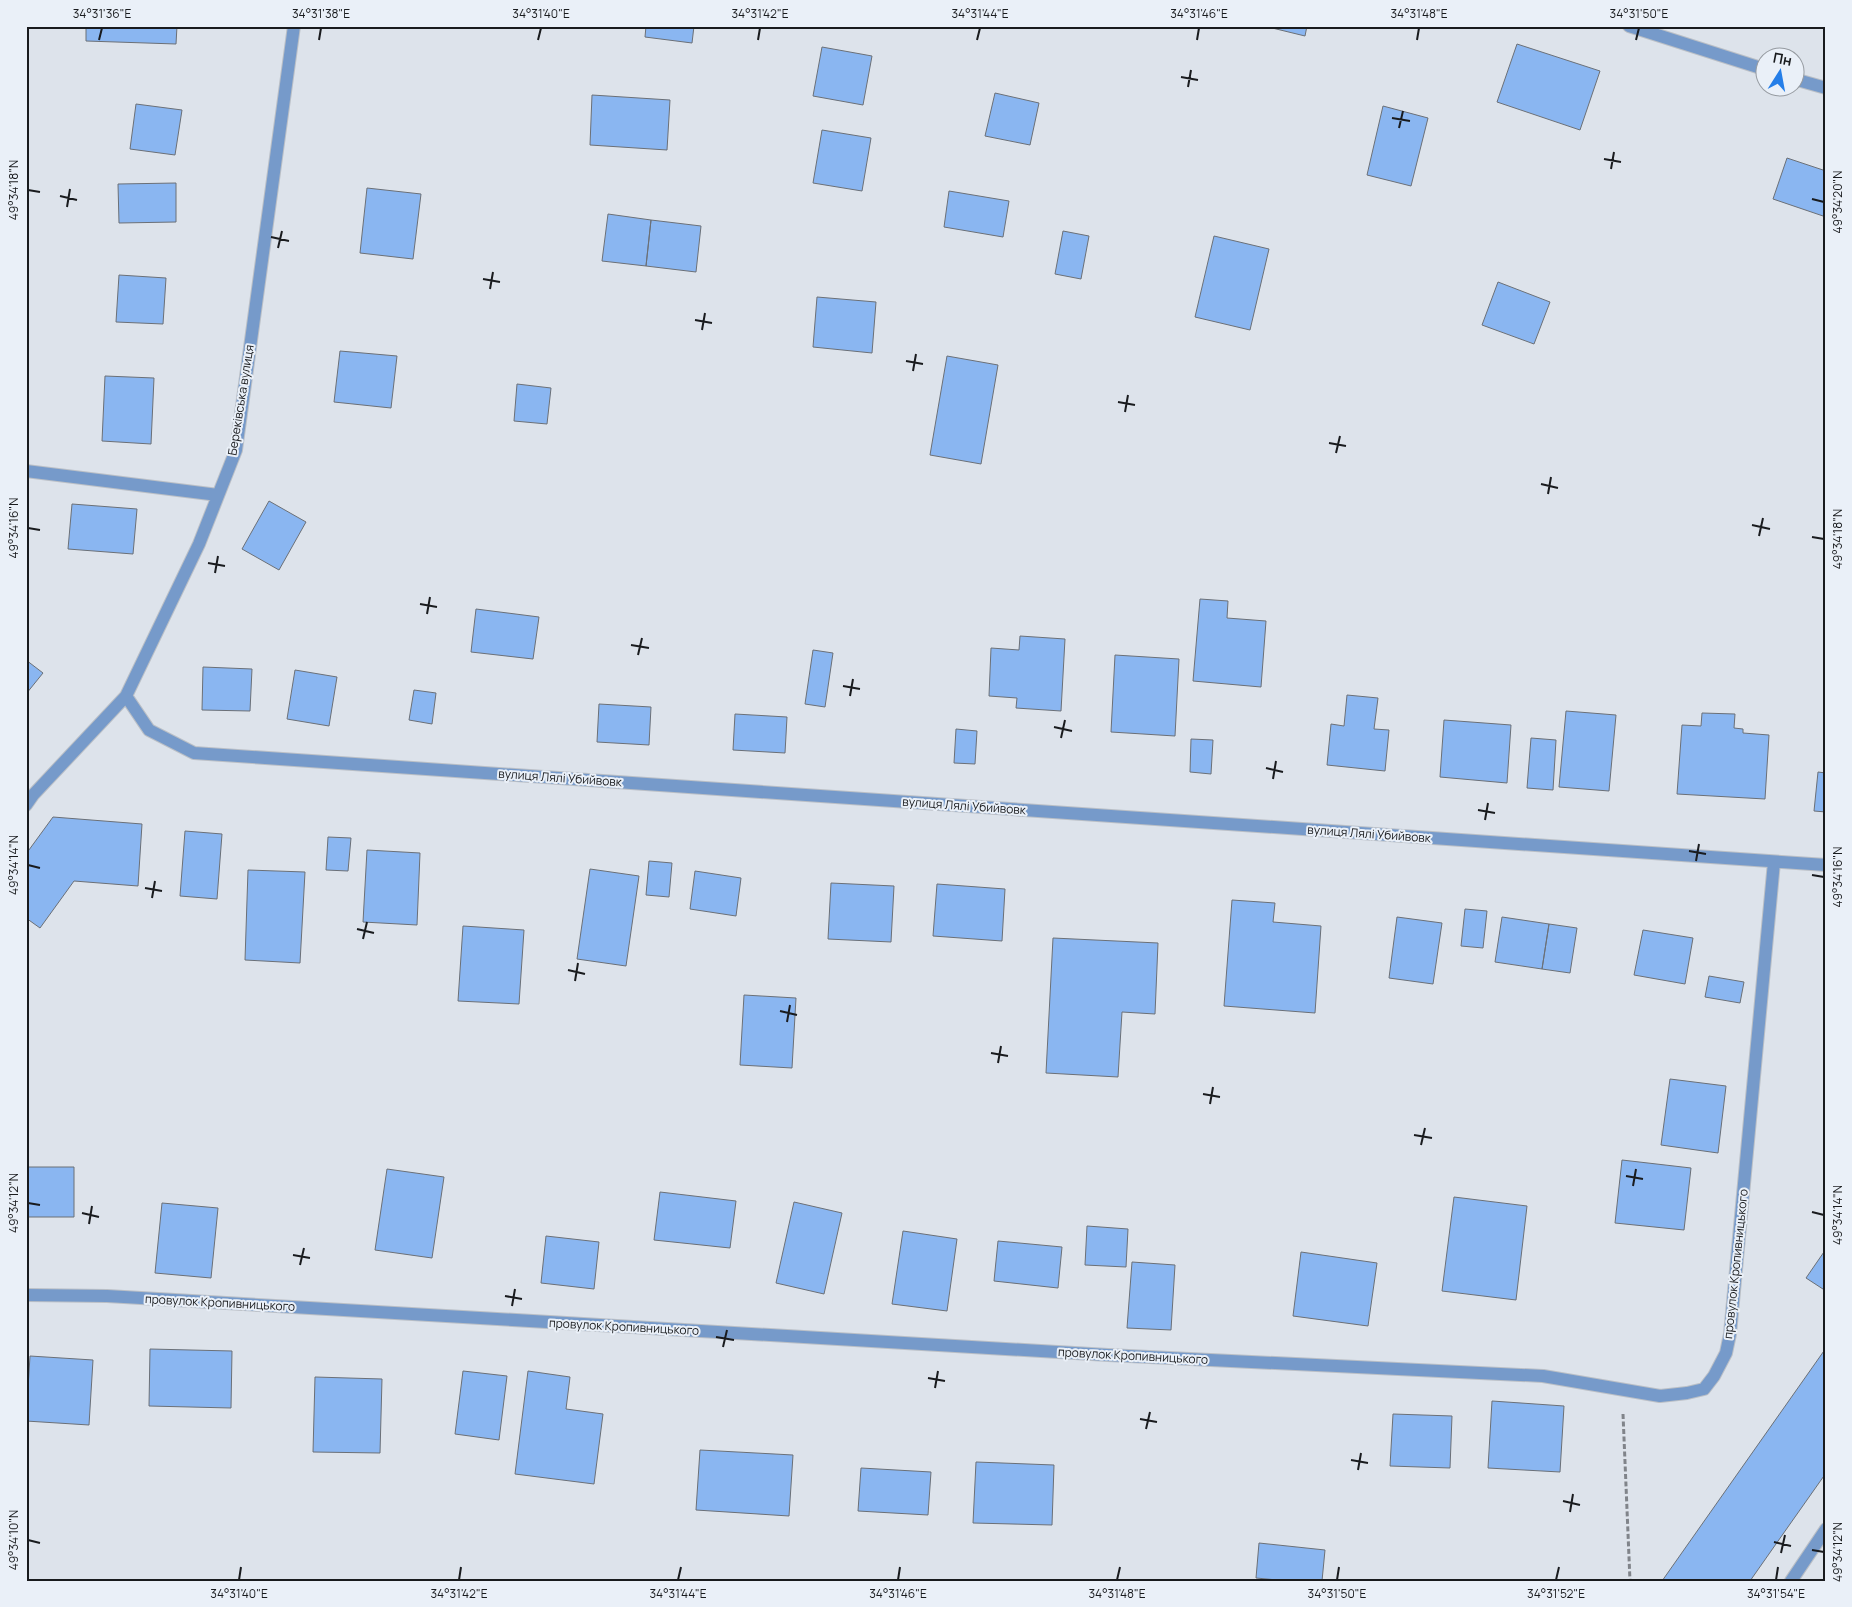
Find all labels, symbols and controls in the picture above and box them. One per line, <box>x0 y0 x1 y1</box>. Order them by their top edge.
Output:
text: 34°31'36"E <box>73 5 131 22</box>
text: 34°31'38"E <box>292 5 350 22</box>
text: 34°31'40"E <box>512 5 570 22</box>
text: 34°31'42"E <box>731 5 789 22</box>
text: 34°31'44"E <box>951 5 1009 22</box>
text: 34°31'46"E <box>1170 5 1228 22</box>
text: 34°31'48"E <box>1390 5 1448 22</box>
text: 34°31'50"E <box>1610 5 1669 22</box>
north arrow <box>1754 48 1804 98</box>
text: Пн <box>1772 48 1794 70</box>
text: 49°34'18"N <box>5 160 22 220</box>
text: 49°34'20"N <box>1829 171 1846 233</box>
street label: Береківська вулиця <box>223 343 258 457</box>
text: 49°34'16"N <box>5 498 22 558</box>
text: 49°34'18"N <box>1829 509 1846 569</box>
street label: вулиця Лялі Убийвовк <box>498 765 623 790</box>
street label: вулиця Лялі Убийвовк <box>902 793 1027 818</box>
street label: вулиця Лялі Убийвовк <box>1307 821 1432 846</box>
text: 49°34'14"N <box>5 835 22 895</box>
text: 49°34'16"N <box>1829 847 1846 907</box>
text: 49°34'12"N <box>5 1173 22 1233</box>
text: 49°34'14"N <box>1829 1185 1846 1245</box>
street label: провулок Кропивницького <box>1719 1188 1752 1340</box>
street label: провулок Кропивницького <box>144 1290 296 1315</box>
street label: провулок Кропивницького <box>548 1314 700 1339</box>
street label: провулок Кропивницького <box>1057 1343 1209 1368</box>
text: 49°34'10"N <box>5 1510 22 1570</box>
text: 49°34'12"N <box>1829 1522 1846 1582</box>
text: 34°31'40"E <box>210 1585 268 1602</box>
text: 34°31'42"E <box>430 1585 488 1602</box>
text: 34°31'44"E <box>649 1585 707 1602</box>
text: 34°31'46"E <box>869 1585 927 1602</box>
text: 34°31'48"E <box>1088 1585 1146 1602</box>
text: 34°31'50"E <box>1308 1585 1367 1602</box>
text: 34°31'52"E <box>1527 1585 1585 1602</box>
text: 34°31'54"E <box>1747 1585 1805 1602</box>

